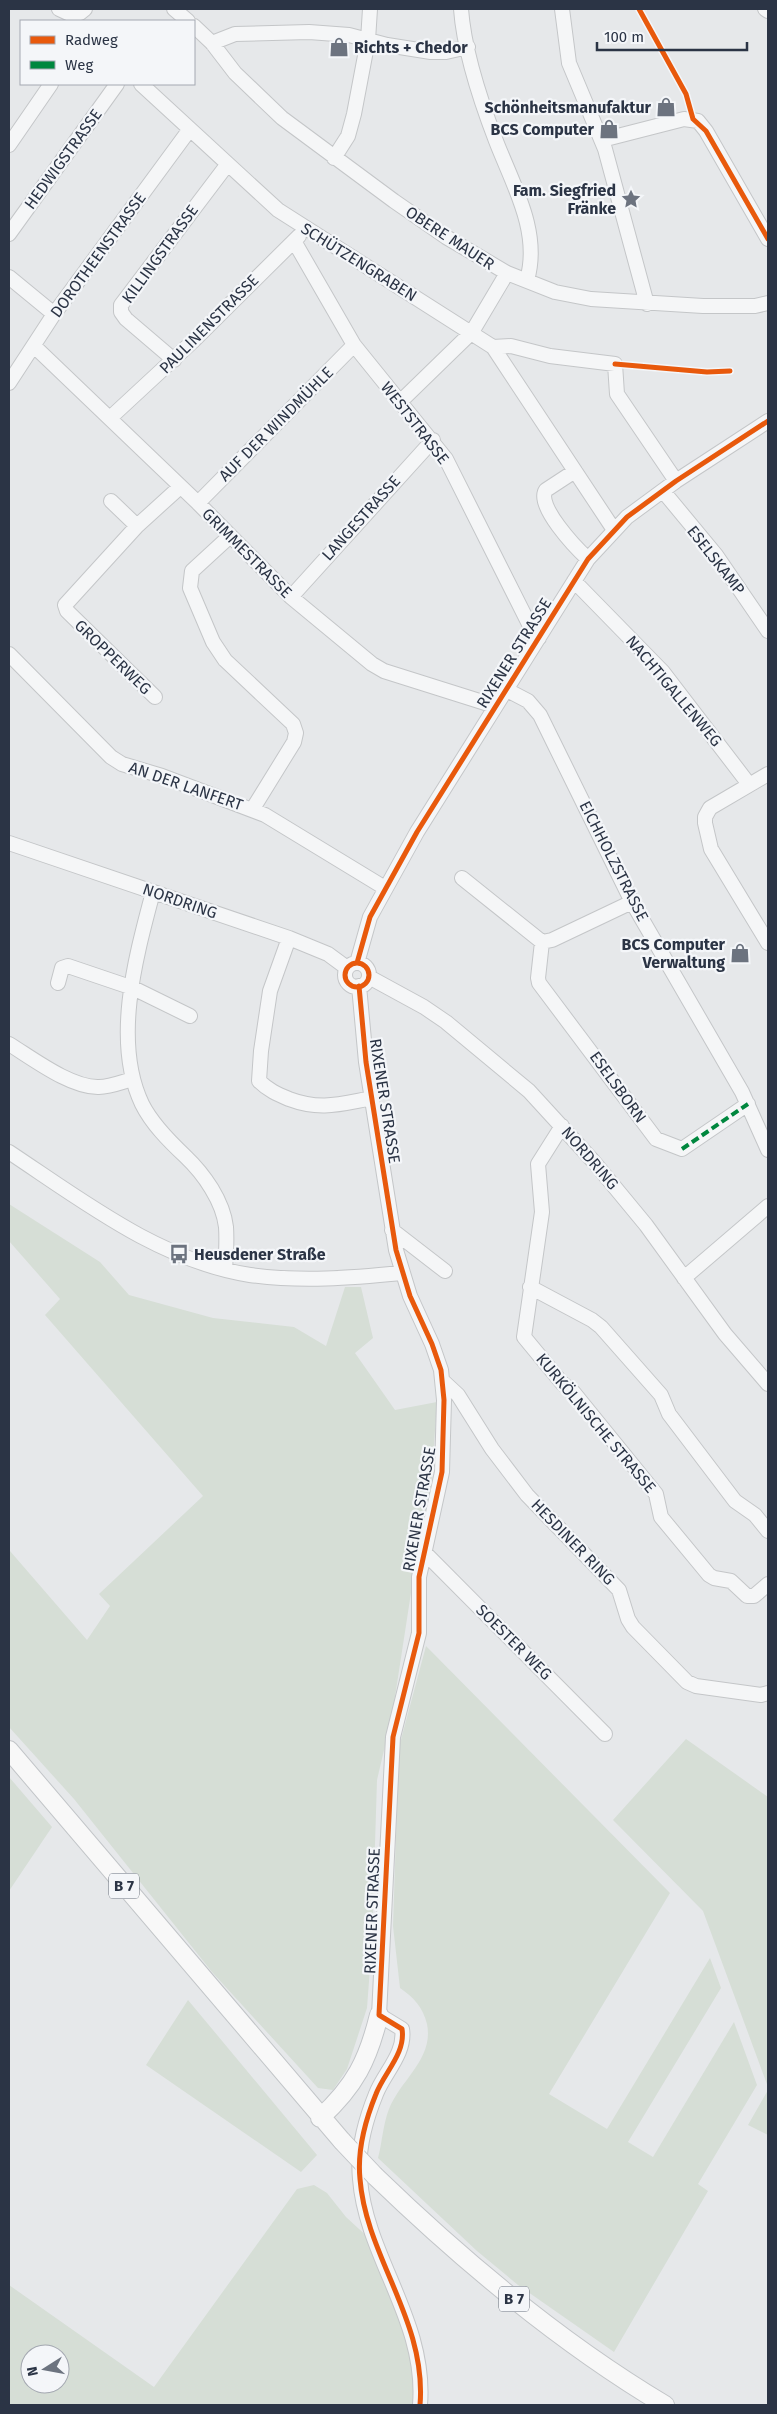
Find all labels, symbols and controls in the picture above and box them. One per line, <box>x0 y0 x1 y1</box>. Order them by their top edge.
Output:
legend <box>20 20 195 85</box>
scale bar <box>597 20 747 52</box>
text: 100 m <box>604 28 644 46</box>
text: Radweg <box>65 31 118 49</box>
shop icon: Richts + Chedor <box>328 36 350 58</box>
place label: Richts + Chedor <box>354 38 468 57</box>
text: Weg <box>65 56 93 74</box>
shop icon: Schönheitsmanufaktur <box>655 96 677 118</box>
place label: Schönheitsmanufaktur <box>485 98 652 117</box>
street label: HEDWIGSTRASSE <box>20 105 106 213</box>
shop icon: BCS Computer <box>598 118 620 140</box>
place label: BCS Computer <box>491 120 595 139</box>
place label: Fam. Siegfried Fränke <box>513 181 616 218</box>
place icon: Fam. Siegfried Fränke <box>620 188 642 210</box>
street label: DOROTHEENSTRASSE <box>46 189 150 321</box>
street label: KILLINGSTRASSE <box>118 201 202 307</box>
street label: OBERE MAUER <box>402 202 498 274</box>
street label: SCHÜTZENGRABEN <box>298 219 420 305</box>
street label: PAULINENSTRASSE <box>155 270 263 378</box>
street label: AUF DER WINDMÜHLE <box>215 363 337 485</box>
street label: WESTSTRASSE <box>377 378 453 468</box>
street label: LANGESTRASSE <box>318 472 404 564</box>
street label: GRIMMESTRASSE <box>198 504 296 602</box>
street label: ESELSKAMP <box>683 522 749 598</box>
street label: RIXENER STRASSE <box>472 594 556 712</box>
street label: GROPPERWEG <box>71 616 155 698</box>
street label: NACHTIGALLENWEG <box>622 632 726 750</box>
street label: AN DER LANFERT <box>127 758 246 815</box>
street label: EICHHOLZSTRASSE <box>575 798 653 924</box>
street label: NORDRING <box>140 879 220 923</box>
place label: BCS Computer Verwaltung <box>622 935 726 972</box>
shop icon: BCS Computer Verwaltung <box>729 942 751 964</box>
street label: RIXENER STRASSE <box>366 1037 404 1165</box>
street label: ESELSBORN <box>586 1048 650 1126</box>
street label: NORDRING <box>557 1123 623 1193</box>
bus stop icon: Heusdener Straße <box>168 1243 190 1265</box>
place label: Heusdener Straße <box>194 1245 326 1264</box>
street label: KURKÖLNISCHE STRASSE <box>532 1349 660 1497</box>
street label: RIXENER STRASSE <box>399 1445 439 1573</box>
street label: HESDINER RING <box>527 1495 619 1589</box>
street label: SOESTER WEG <box>472 1600 556 1684</box>
street label: RIXENER STRASSE <box>360 1848 384 1974</box>
road number: B 7 <box>109 1874 139 1898</box>
road number: B 7 <box>499 2286 529 2312</box>
north arrow <box>20 2344 70 2394</box>
text: N <box>23 2365 42 2378</box>

